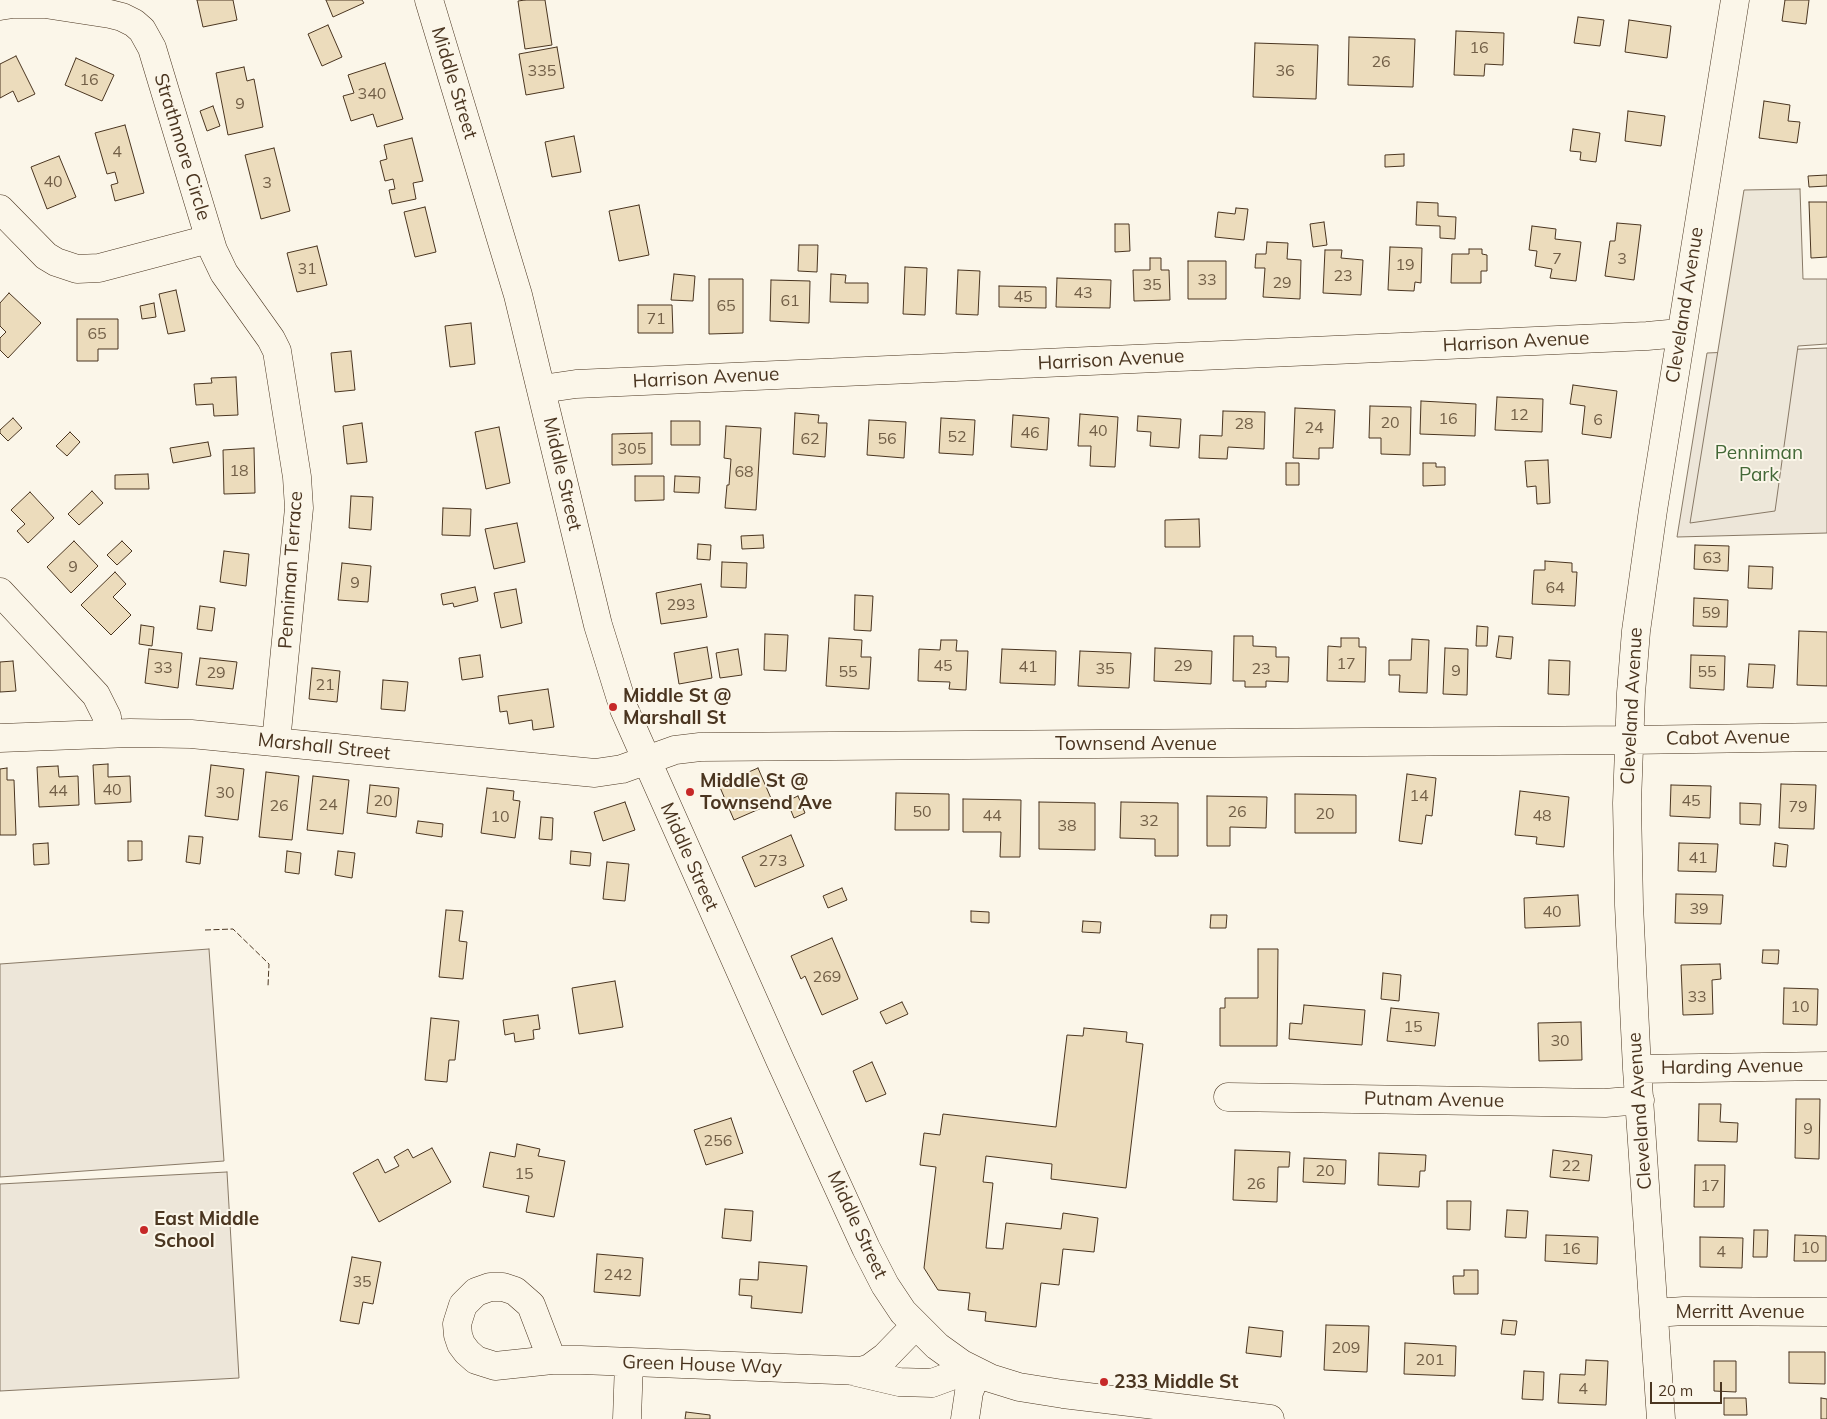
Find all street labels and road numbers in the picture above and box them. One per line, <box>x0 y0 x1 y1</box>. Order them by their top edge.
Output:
street label: Middle Street <box>426 24 482 142</box>
street label: Strathmore Circle <box>149 71 215 223</box>
street label: Cleveland Avenue <box>1661 225 1709 385</box>
street label: Harrison Avenue <box>1442 327 1590 357</box>
street label: Harrison Avenue <box>1037 345 1185 375</box>
street label: Harrison Avenue <box>632 363 780 393</box>
street label: Middle Street <box>538 415 586 533</box>
street label: Penniman Terrace <box>274 490 308 650</box>
street label: Cleveland Avenue <box>1616 627 1648 785</box>
street label: Cabot Avenue <box>1666 726 1790 750</box>
street label: Marshall Street <box>257 729 391 765</box>
street label: Townsend Avenue <box>1055 733 1217 755</box>
street label: Middle Street <box>655 799 723 915</box>
street label: Cleveland Avenue <box>1623 1032 1657 1190</box>
street label: Harding Avenue <box>1661 1054 1803 1080</box>
street label: Putnam Avenue <box>1364 1087 1504 1113</box>
street label: Middle Street <box>822 1168 892 1282</box>
street label: Merritt Avenue <box>1675 1301 1805 1323</box>
street label: Green House Way <box>622 1351 782 1379</box>

